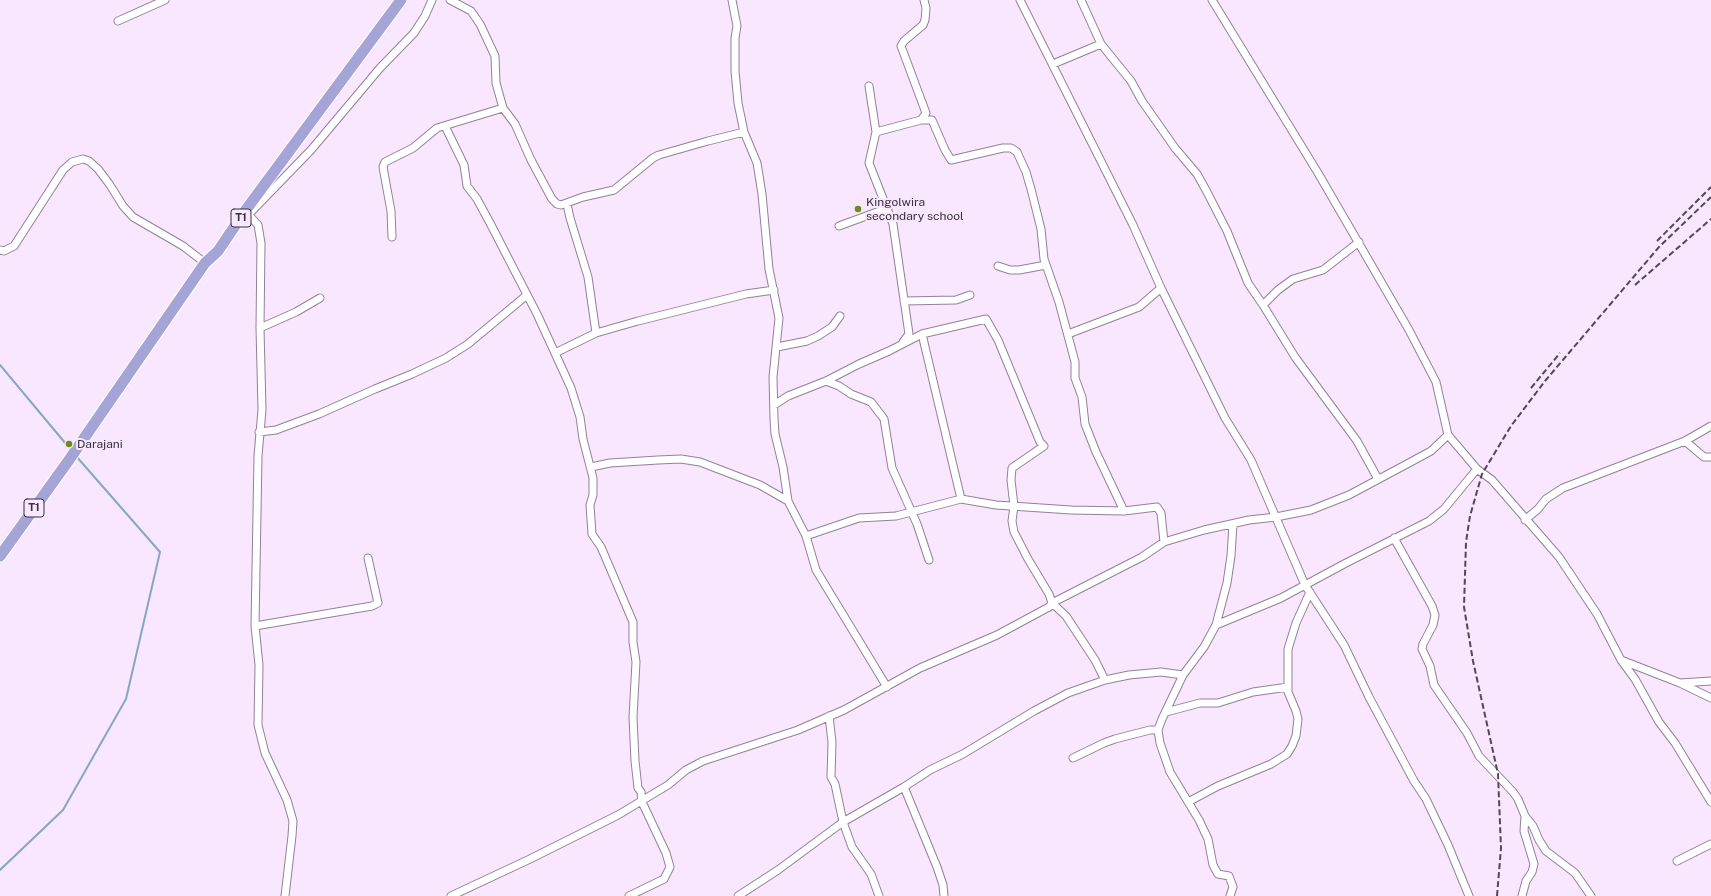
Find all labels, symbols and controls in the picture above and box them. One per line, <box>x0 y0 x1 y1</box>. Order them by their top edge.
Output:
place label: Kingolwira secondary school <box>866 195 964 223</box>
marker: Kingolwira secondary school <box>853 204 863 214</box>
road number: T1 <box>231 209 251 227</box>
place label: Darajani <box>77 437 123 451</box>
marker: Darajani <box>64 439 74 449</box>
road number: T1 <box>24 499 44 517</box>

